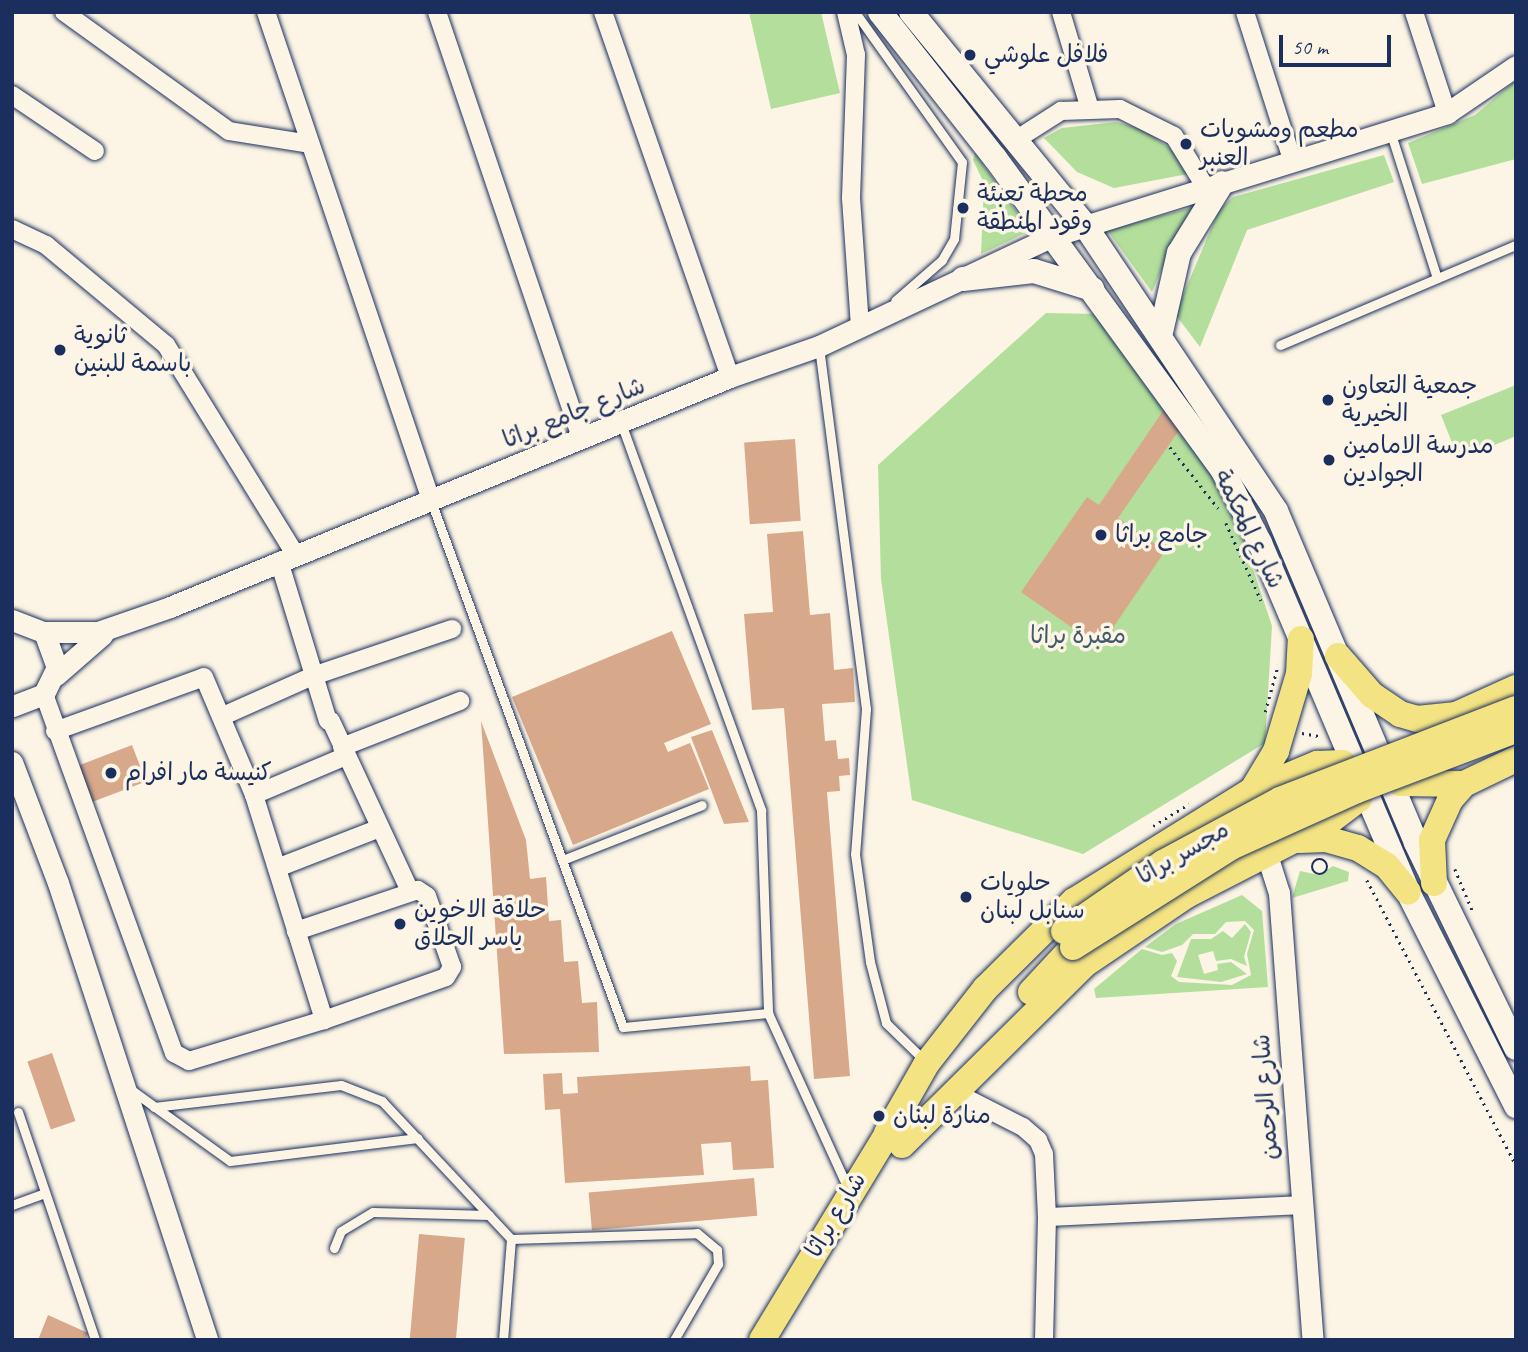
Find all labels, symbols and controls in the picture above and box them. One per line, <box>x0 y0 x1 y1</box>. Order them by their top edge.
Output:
scale bar <box>1283 21 1395 65</box>
text: 50 m <box>1292 34 1328 60</box>
place label: فلافل علوشي <box>984 41 1108 69</box>
marker: فلافل علوشي <box>962 47 978 63</box>
place label: مطعم ومشويات العنبر <box>1200 116 1359 172</box>
marker: مطعم ومشويات العنبر <box>1178 136 1194 152</box>
place label: محطة تعبئة وقود المنطقة <box>977 180 1092 236</box>
marker: محطة تعبئة وقود المنطقة <box>955 200 971 216</box>
place label: ثانوية باسمة للبنين <box>74 322 191 378</box>
marker: ثانوية باسمة للبنين <box>52 342 68 358</box>
street label: شارع جامع براثا <box>499 371 649 455</box>
place label: جمعية التعاون الخيرية <box>1342 372 1477 428</box>
marker: جمعية التعاون الخيرية <box>1320 392 1336 408</box>
place label: مدرسة الامامين الجوادين <box>1343 432 1494 488</box>
marker: مدرسة الامامين الجوادين <box>1321 452 1337 468</box>
street label: شارع المحكمة <box>1208 465 1290 593</box>
place label: جامع براثا <box>1115 521 1208 549</box>
marker: جامع براثا <box>1093 527 1109 543</box>
park label: مقبرة براثا <box>1030 622 1126 650</box>
place label: كنيسة مار افرام <box>125 759 272 787</box>
marker: كنيسة مار افرام <box>103 765 119 781</box>
street label: مجسر براثا <box>1132 815 1234 891</box>
place label: حلويات سنابل لبنان <box>980 869 1085 925</box>
marker: حلويات سنابل لبنان <box>958 889 974 905</box>
place label: حلاقة الاخوين ياسر الحلاق <box>414 896 546 952</box>
marker: حلاقة الاخوين ياسر الحلاق <box>392 916 408 932</box>
street label: شارع الرحمن <box>1247 1033 1285 1161</box>
place label: منارة لبنان <box>893 1102 991 1130</box>
marker: منارة لبنان <box>871 1108 887 1124</box>
street label: شارع براثا <box>799 1167 873 1263</box>

